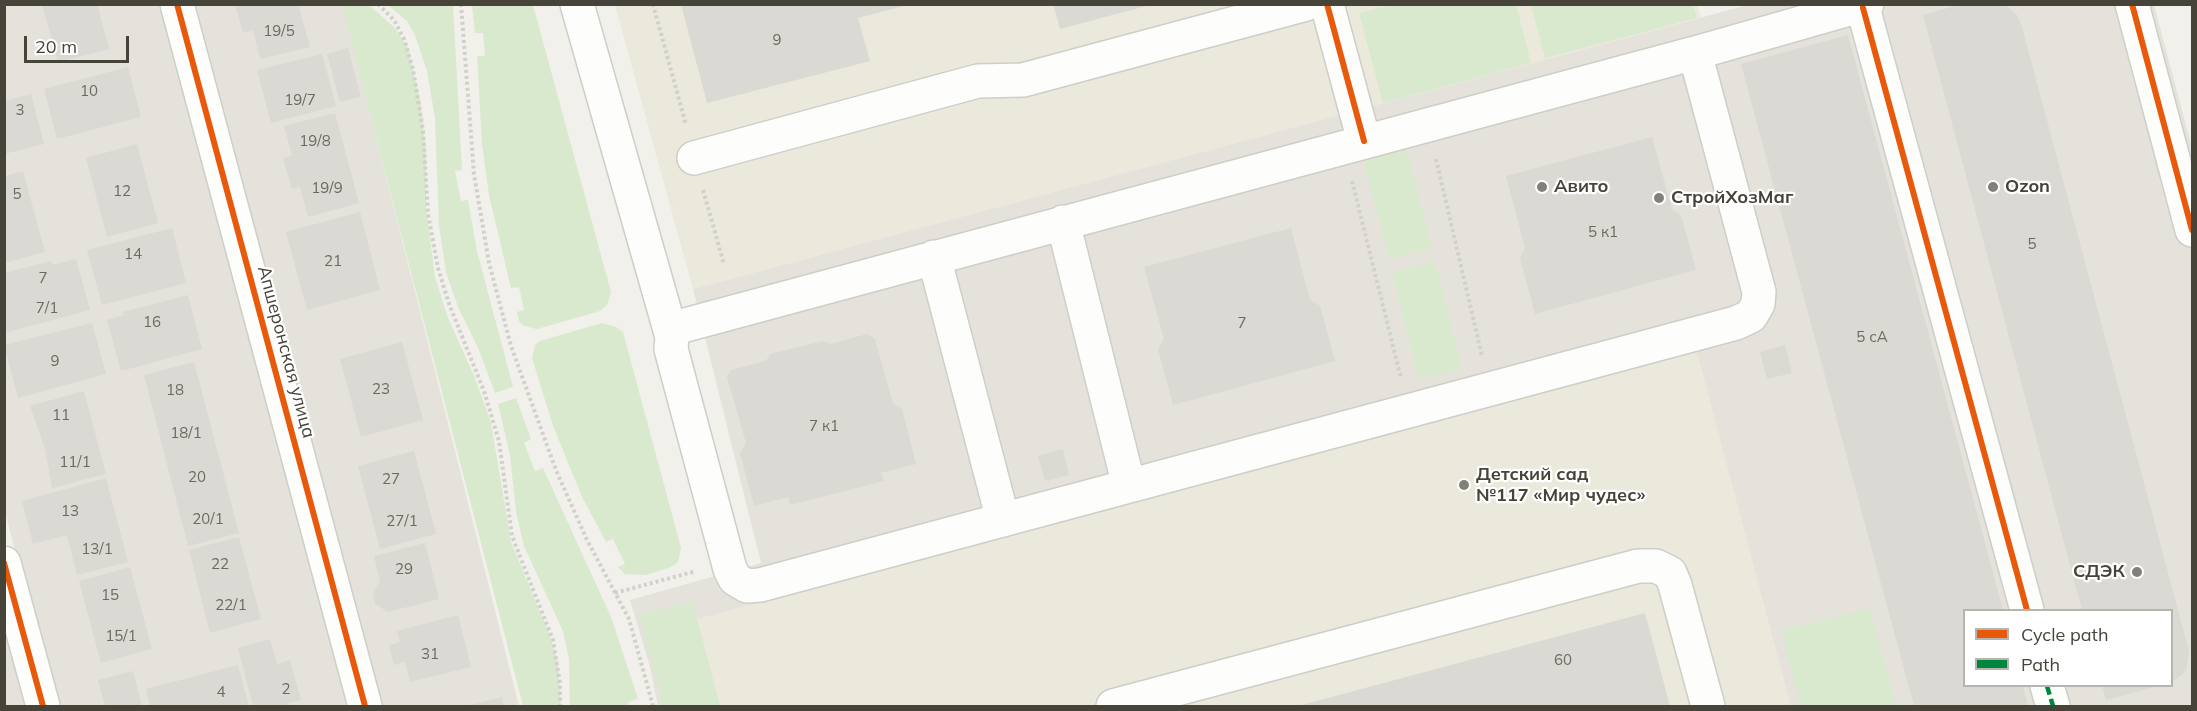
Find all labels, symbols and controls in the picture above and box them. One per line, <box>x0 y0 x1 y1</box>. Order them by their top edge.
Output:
house number: 19/5 <box>263 22 295 40</box>
scale bar <box>27 24 132 62</box>
house number: 9 <box>773 31 781 49</box>
text: 20 m <box>35 35 77 58</box>
house number: 10 <box>80 82 98 100</box>
house number: 19/7 <box>284 91 316 109</box>
house number: 3 <box>16 101 24 119</box>
house number: 19/8 <box>299 132 331 150</box>
place label: Авито <box>1554 176 1609 198</box>
place label: Ozon <box>2005 176 2050 198</box>
house number: 19/9 <box>311 179 343 197</box>
marker: Авито <box>1535 180 1549 194</box>
marker: Ozon <box>1986 180 2000 194</box>
house number: 12 <box>113 182 131 200</box>
house number: 5 <box>13 185 21 203</box>
place label: СтройХозМаг <box>1671 187 1793 209</box>
marker: СтройХозМаг <box>1652 191 1666 205</box>
house number: 5 к1 <box>1588 223 1618 241</box>
house number: 5 <box>2028 235 2036 253</box>
house number: 14 <box>124 245 142 263</box>
house number: 21 <box>324 252 342 270</box>
street label: Апшеронская улица <box>253 263 319 441</box>
house number: 7 <box>39 269 47 287</box>
house number: 7/1 <box>36 299 58 317</box>
house number: 16 <box>143 313 161 331</box>
house number: 7 <box>1238 314 1246 332</box>
house number: 5 сА <box>1856 328 1888 346</box>
house number: 9 <box>51 352 59 370</box>
house number: 23 <box>372 380 390 398</box>
house number: 18 <box>166 381 184 399</box>
house number: 11 <box>52 406 70 424</box>
house number: 7 к1 <box>809 417 839 435</box>
house number: 18/1 <box>170 424 202 442</box>
house number: 11/1 <box>59 453 91 471</box>
place label: Детский сад №117 «Мир чудес» <box>1476 464 1646 506</box>
house number: 20 <box>188 468 206 486</box>
house number: 27 <box>382 470 400 488</box>
marker: Детский сад №117 «Мир чудес» <box>1457 478 1471 492</box>
house number: 13 <box>61 502 79 520</box>
house number: 20/1 <box>192 510 224 528</box>
house number: 27/1 <box>386 512 418 530</box>
house number: 13/1 <box>81 540 113 558</box>
house number: 22 <box>211 555 229 573</box>
house number: 29 <box>395 560 413 578</box>
place label: СДЭК <box>2073 561 2125 583</box>
marker: СДЭК <box>2130 565 2144 579</box>
house number: 15 <box>101 586 119 604</box>
house number: 22/1 <box>215 596 247 614</box>
legend <box>1963 609 2173 687</box>
text: Cycle path <box>2021 623 2108 646</box>
house number: 15/1 <box>105 627 137 645</box>
house number: 31 <box>421 645 439 663</box>
house number: 60 <box>1554 651 1572 669</box>
text: Path <box>2021 653 2060 676</box>
house number: 2 <box>282 680 290 698</box>
house number: 4 <box>217 683 225 701</box>

